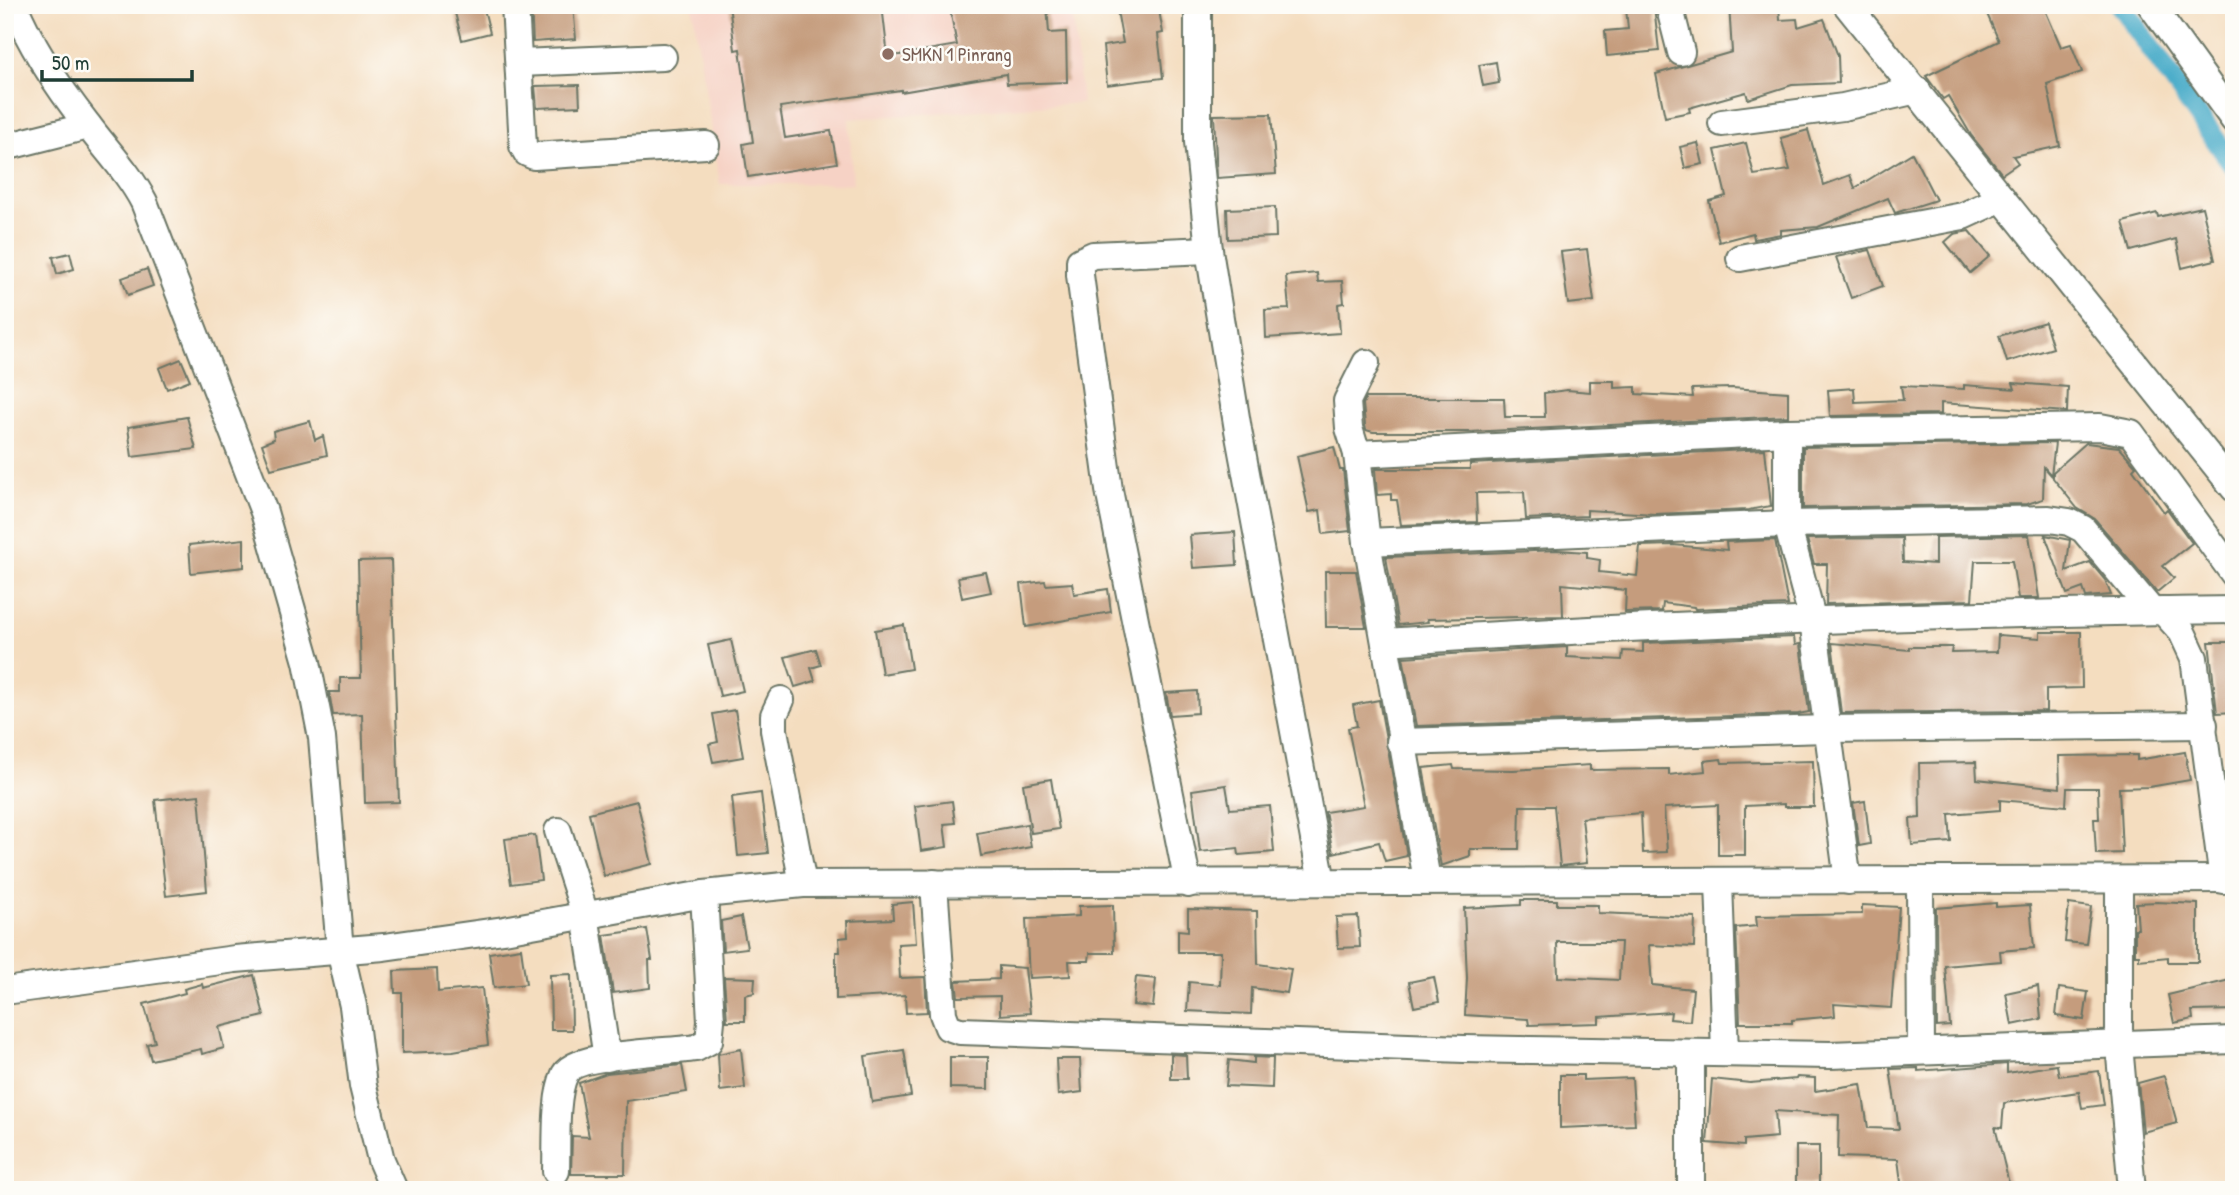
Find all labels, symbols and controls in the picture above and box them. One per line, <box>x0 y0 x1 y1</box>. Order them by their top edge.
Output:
scale bar <box>42 38 192 82</box>
place label: SMKN 1 Pinrang <box>902 41 1012 67</box>
marker: SMKN 1 Pinrang <box>880 46 896 62</box>
text: 50 m <box>52 48 89 77</box>

